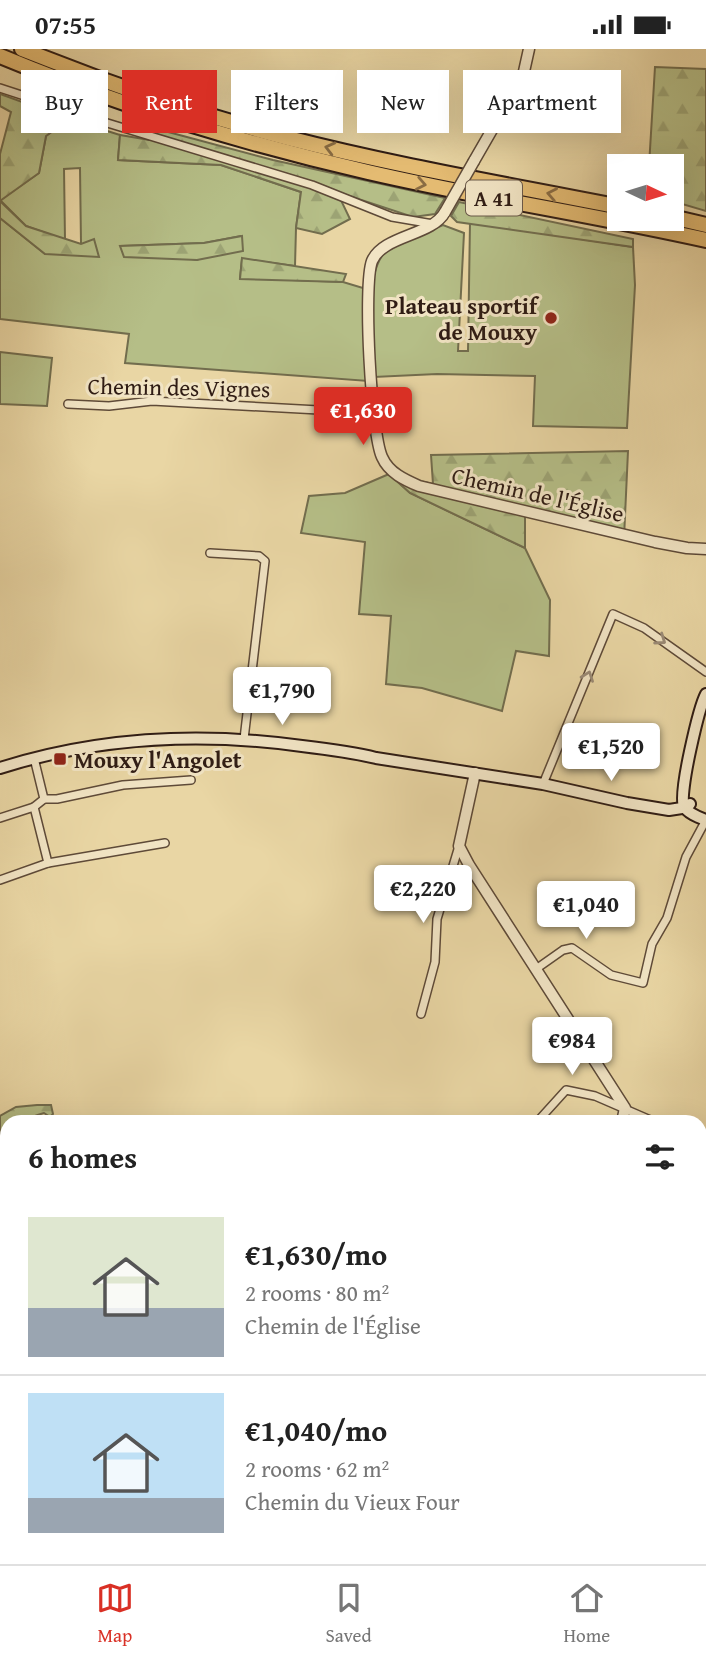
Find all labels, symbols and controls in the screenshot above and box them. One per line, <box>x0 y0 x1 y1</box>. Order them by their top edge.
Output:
text: 07:55 <box>35 5 96 44</box>
chip: Buy <box>21 70 108 133</box>
chip: Rent <box>122 70 217 133</box>
chip: Filters <box>231 70 343 133</box>
chip: New <box>357 70 449 133</box>
chip: Apartment <box>463 70 621 133</box>
one-way arrow <box>324 142 336 156</box>
north arrow <box>607 154 684 231</box>
map controls <box>607 154 684 231</box>
one-way arrow <box>415 175 427 190</box>
road number: A 41 <box>466 181 522 215</box>
one-way arrow <box>547 187 559 202</box>
place label: Plateau sportif de Mouxy <box>385 289 540 348</box>
marker: Plateau sportif de Mouxy <box>543 310 559 326</box>
street label: Chemin des Vignes <box>87 369 271 405</box>
pin: €1,630 <box>306 387 420 447</box>
text: €1,630 <box>330 393 396 426</box>
street label: Chemin de l'Église <box>449 458 627 530</box>
one-way arrow <box>653 632 666 644</box>
pin: €1,790 <box>225 667 339 727</box>
one-way arrow <box>580 670 594 682</box>
text: €1,790 <box>249 673 315 706</box>
pin: €1,520 <box>554 723 668 783</box>
text: €1,520 <box>578 729 644 762</box>
place label: Mouxy l'Angolet <box>74 743 242 776</box>
marker: Mouxy l'Angolet <box>52 751 68 767</box>
pin: €2,220 <box>366 865 480 925</box>
text: €2,220 <box>390 871 456 904</box>
pin: €1,040 <box>529 881 643 941</box>
text: €1,040 <box>553 887 619 920</box>
pin: €984 <box>531 1017 613 1077</box>
text: €984 <box>548 1023 596 1056</box>
text: 6 homes <box>28 1135 137 1179</box>
icon: filters <box>641 1138 679 1176</box>
text: €1,630/mo <box>245 1232 387 1276</box>
icon: home <box>84 1245 168 1329</box>
text: 2 rooms · 80 m² <box>245 1276 389 1309</box>
text: Chemin de l'Église <box>245 1309 421 1342</box>
text: €1,040/mo <box>245 1408 387 1452</box>
icon: home <box>84 1421 168 1505</box>
text: 2 rooms · 62 m² <box>245 1452 389 1485</box>
text: Chemin du Vieux Four <box>245 1485 460 1518</box>
tab: Map <box>96 1579 134 1649</box>
tab: Saved <box>326 1579 372 1649</box>
tab: Home <box>563 1579 610 1649</box>

